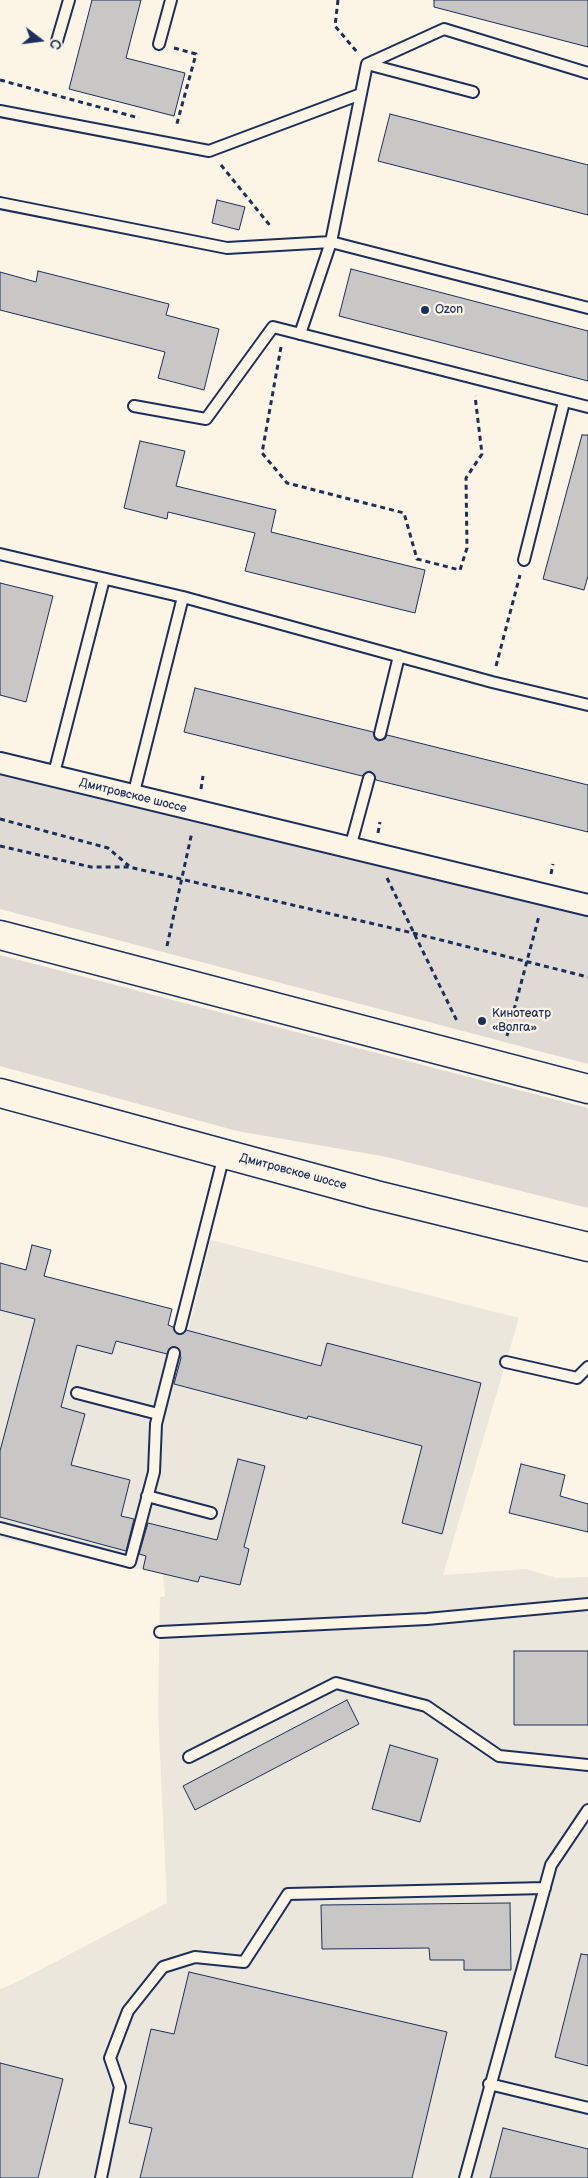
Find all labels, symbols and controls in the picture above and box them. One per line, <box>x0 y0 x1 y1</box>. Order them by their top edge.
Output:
north arrow <box>15 15 65 65</box>
text: С <box>46 37 64 51</box>
place label: Ozon <box>435 303 463 317</box>
marker: Ozon <box>419 304 431 316</box>
street label: Дмитровское шоссе <box>78 776 188 816</box>
place label: Кинотеатр «Волга» <box>492 1007 551 1035</box>
marker: Кинотеатр «Волга» <box>476 1015 488 1027</box>
street label: Дмитровское шоссе <box>238 1151 348 1193</box>

